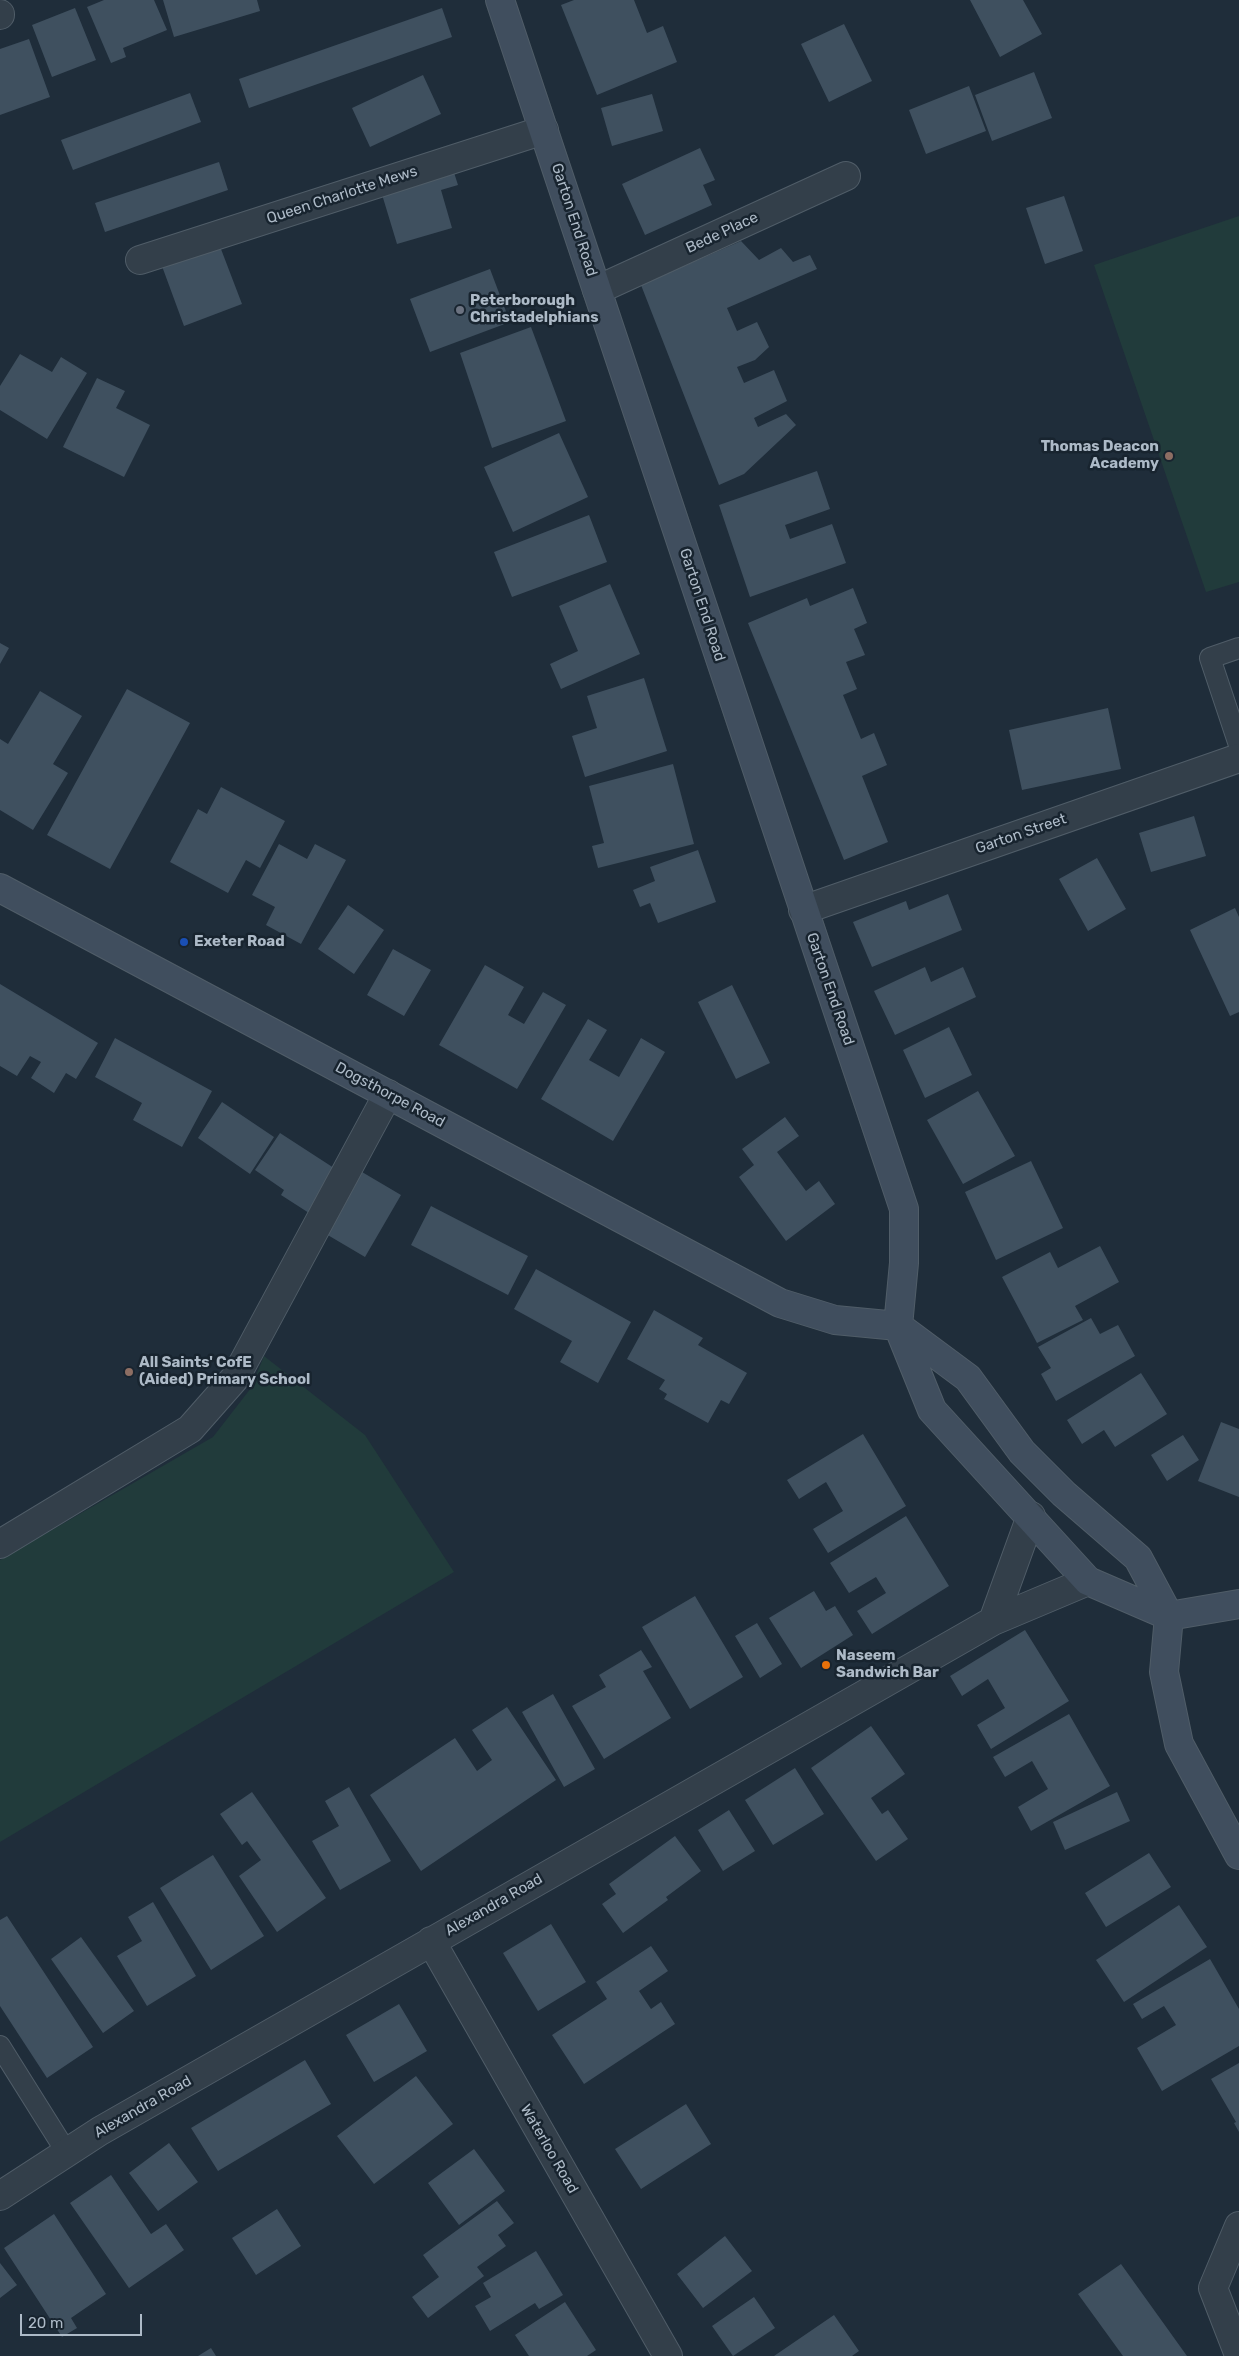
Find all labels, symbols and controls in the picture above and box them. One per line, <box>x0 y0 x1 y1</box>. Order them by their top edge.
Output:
street label: Garton End Road <box>547 161 601 279</box>
street label: Queen Charlotte Mews <box>264 162 420 228</box>
street label: Bede Place <box>683 208 761 258</box>
place label: Peterborough Christadelphians <box>470 292 598 327</box>
marker: Peterborough Christadelphians <box>454 304 466 316</box>
place label: Thomas Deacon Academy <box>1041 438 1159 473</box>
marker: Thomas Deacon Academy <box>1163 450 1175 462</box>
street label: Garton End Road <box>675 546 729 664</box>
street label: Garton Street <box>973 810 1069 858</box>
street label: Garton End Road <box>802 930 858 1048</box>
place label: Exeter Road <box>194 933 285 951</box>
marker: Exeter Road <box>178 936 190 948</box>
street label: Dogsthorpe Road <box>332 1059 448 1131</box>
place label: All Saints' CofE (Aided) Primary School <box>139 1354 310 1389</box>
marker: All Saints' CofE (Aided) Primary School <box>123 1366 135 1378</box>
place label: Naseem Sandwich Bar <box>836 1647 939 1682</box>
marker: Naseem Sandwich Bar <box>820 1659 832 1671</box>
street label: Alexandra Road <box>442 1870 546 1940</box>
street label: Alexandra Road <box>91 2072 195 2142</box>
street label: Waterloo Road <box>516 2101 582 2197</box>
scale bar <box>22 2304 145 2336</box>
text: 20 m <box>28 2314 63 2332</box>

